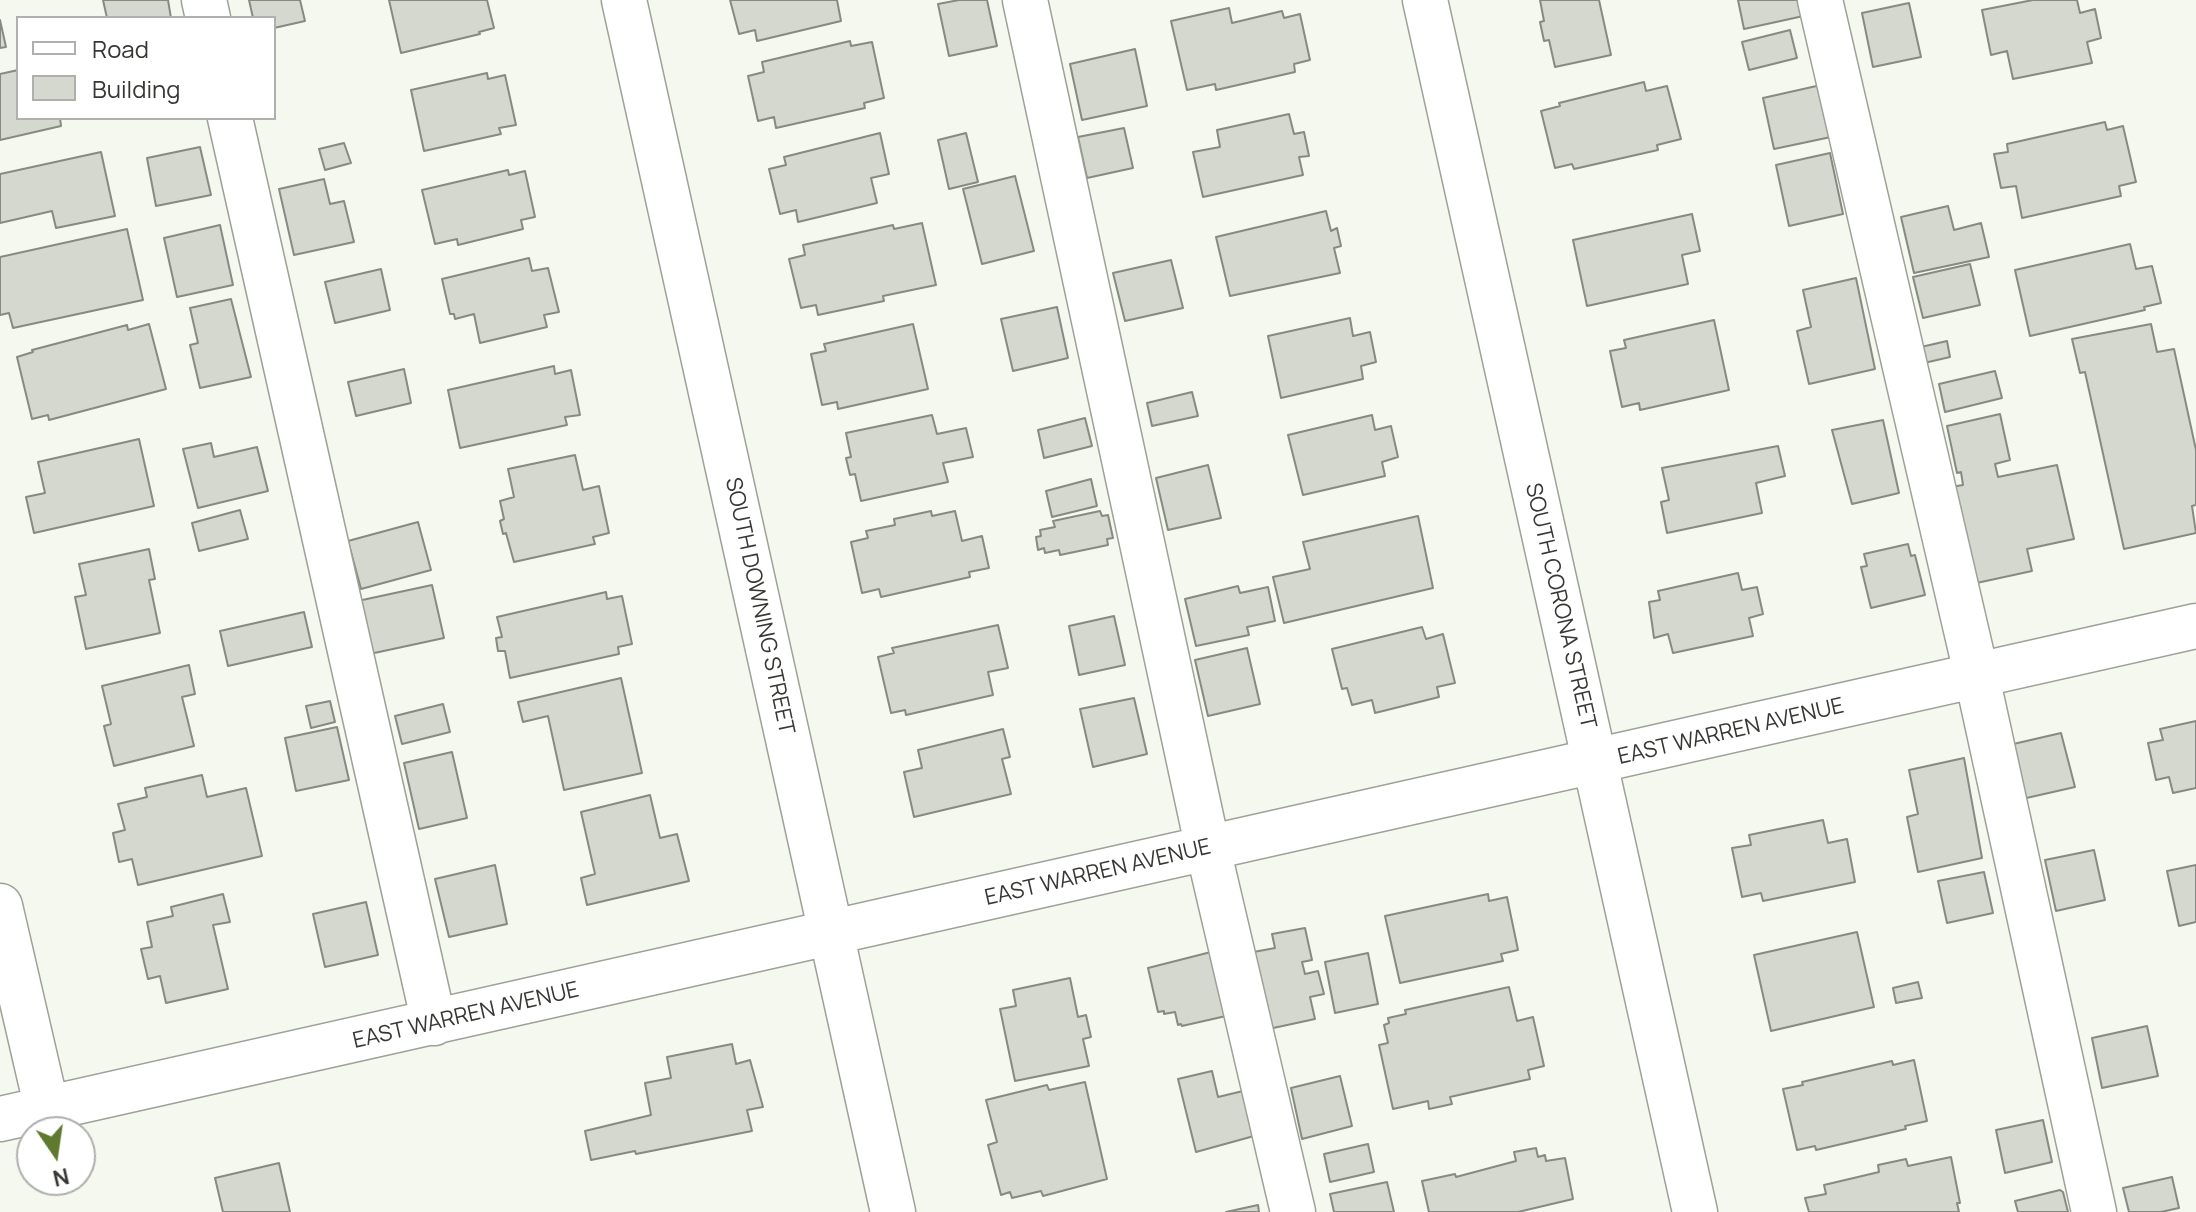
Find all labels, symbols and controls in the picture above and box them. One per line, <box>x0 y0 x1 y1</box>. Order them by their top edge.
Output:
legend <box>16 16 276 120</box>
text: Road <box>92 32 149 65</box>
text: Building <box>92 72 180 105</box>
street label: SOUTH DOWNING STREET <box>719 475 799 737</box>
street label: SOUTH CORONA STREET <box>1519 481 1601 731</box>
street label: EAST WARREN AVENUE <box>1615 693 1847 771</box>
street label: EAST WARREN AVENUE <box>982 834 1214 912</box>
street label: EAST WARREN AVENUE <box>350 977 582 1055</box>
north arrow <box>16 1116 96 1196</box>
text: N <box>50 1161 72 1194</box>

